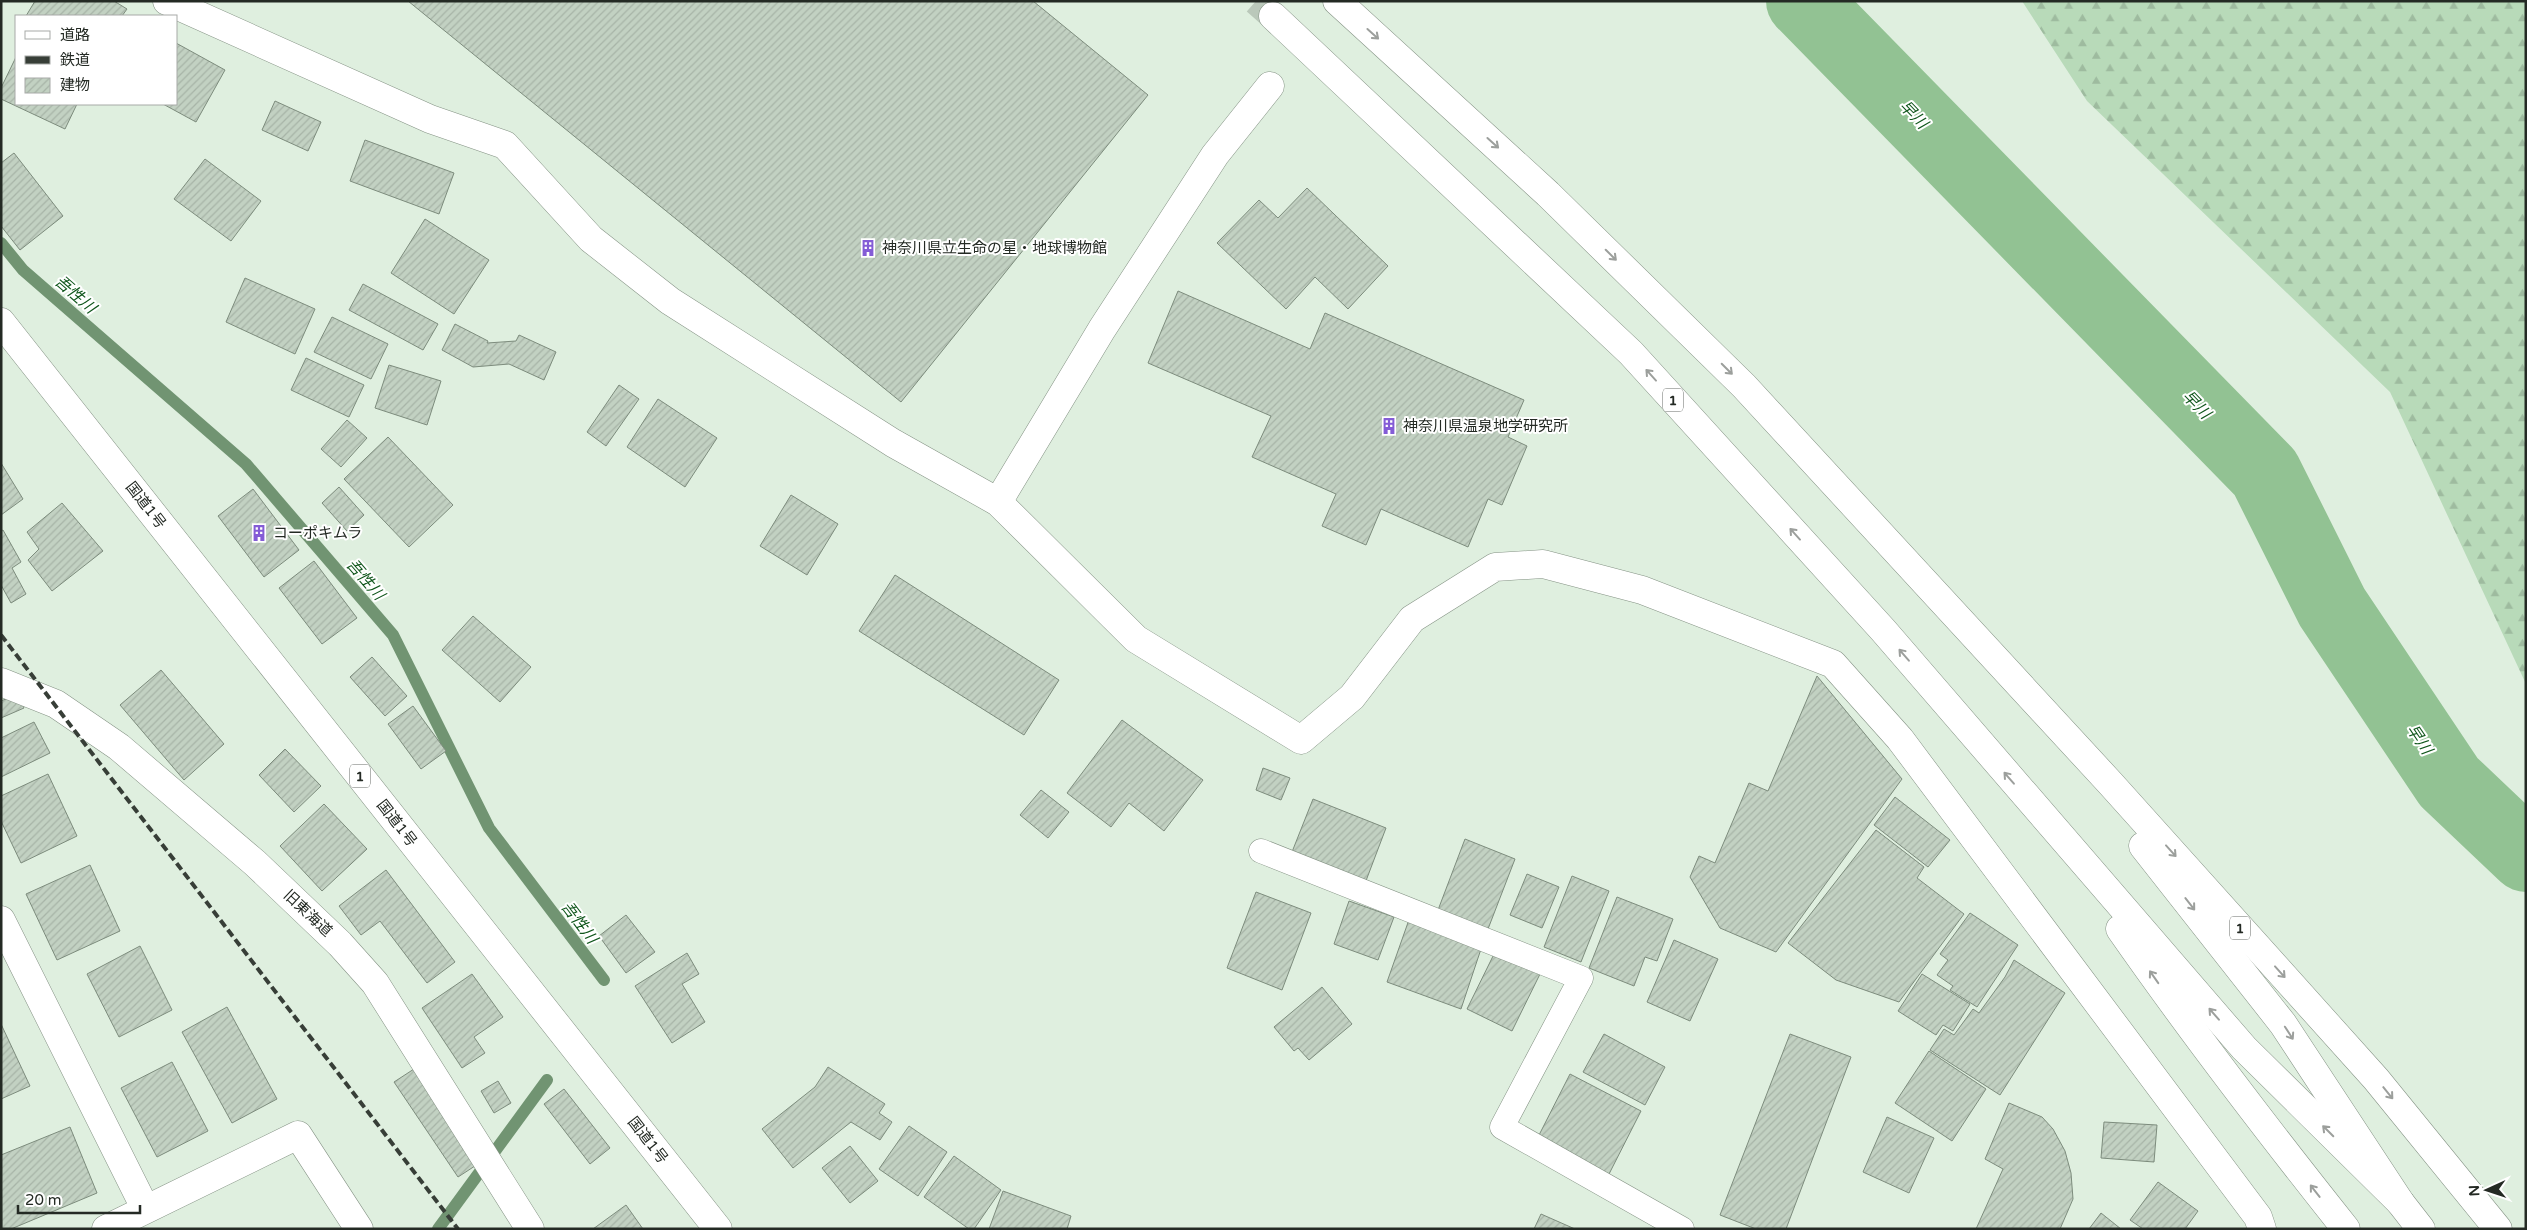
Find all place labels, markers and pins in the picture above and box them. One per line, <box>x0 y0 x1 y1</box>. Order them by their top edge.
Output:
building icon: 神奈川県立生命の星・地球博物館 <box>858 238 878 258</box>
place label: 神奈川県立生命の星・地球博物館 <box>882 239 1107 257</box>
building icon: 神奈川県温泉地学研究所 <box>1379 416 1399 436</box>
place label: 神奈川県温泉地学研究所 <box>1403 417 1568 435</box>
building icon: コーポキムラ <box>249 523 269 543</box>
place label: コーポキムラ <box>273 524 362 542</box>

